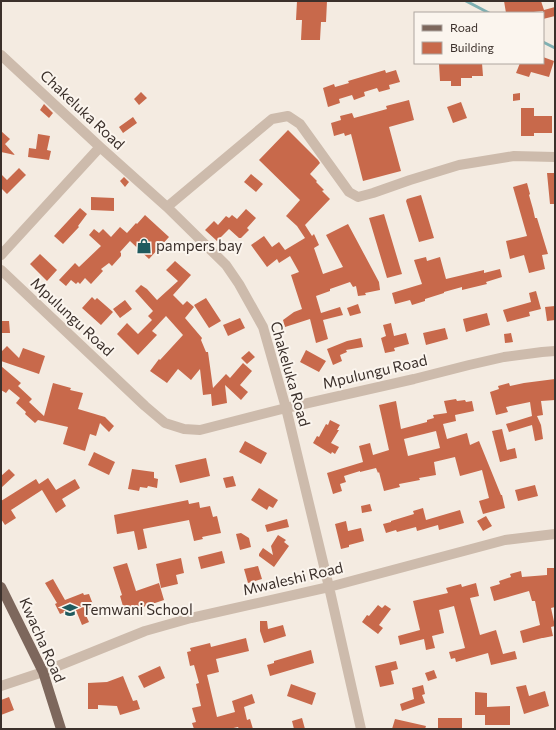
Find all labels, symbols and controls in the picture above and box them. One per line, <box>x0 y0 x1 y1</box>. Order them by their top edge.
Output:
legend <box>414 12 544 64</box>
text: Road <box>450 20 478 34</box>
text: Building <box>450 40 494 54</box>
street label: Chakeluka Road <box>37 66 128 153</box>
place label: pampers bay <box>156 236 243 254</box>
shop icon: pampers bay <box>135 237 153 255</box>
street label: Mpulungu Road <box>27 273 118 359</box>
street label: Chakeluka Road <box>267 319 315 428</box>
street label: Mpulungu Road <box>321 350 429 392</box>
street label: Mwaleshi Road <box>241 558 345 598</box>
street label: Kwacha Road <box>16 594 70 685</box>
place label: Temwani School <box>82 600 193 618</box>
school or university icon: Temwani School <box>61 601 79 619</box>

